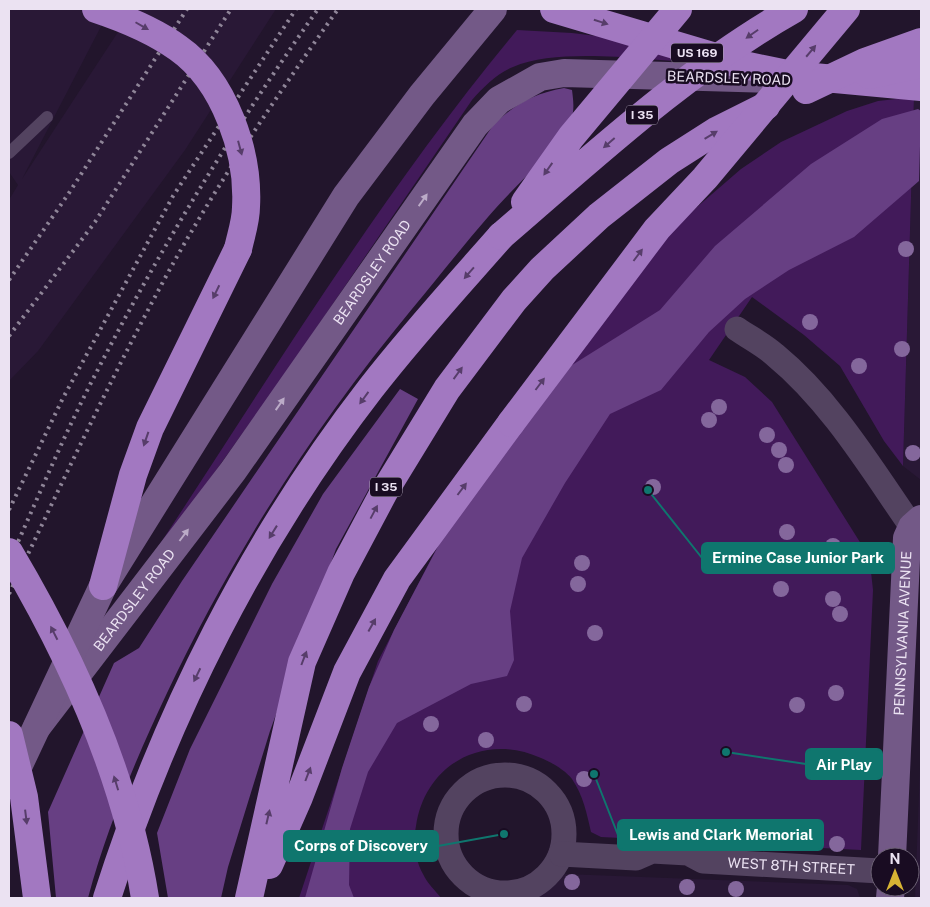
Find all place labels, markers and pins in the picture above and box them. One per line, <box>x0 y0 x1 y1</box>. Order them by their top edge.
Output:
callout: Ermine Case Junior Park <box>702 543 894 573</box>
callout: Air Play <box>806 749 882 779</box>
callout: Lewis and Clark Memorial <box>618 820 823 850</box>
callout: Corps of Discovery <box>284 831 438 861</box>

